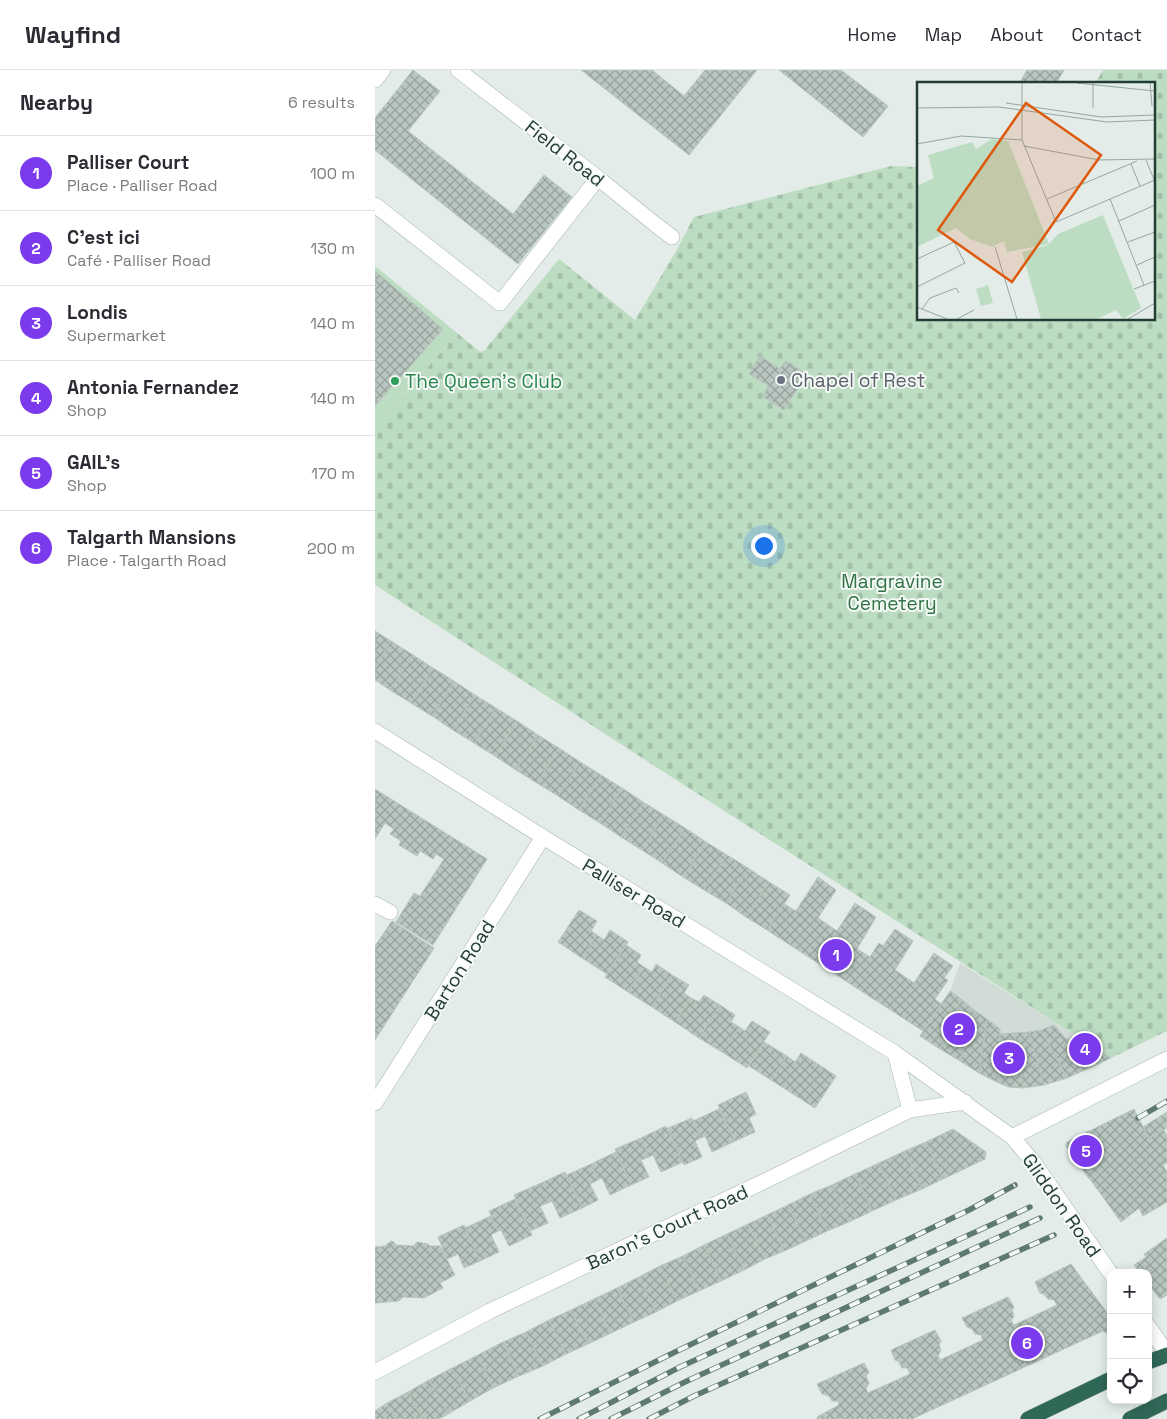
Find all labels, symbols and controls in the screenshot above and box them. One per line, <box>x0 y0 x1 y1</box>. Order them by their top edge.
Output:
text: Wayfind <box>25 19 121 50</box>
text: Home <box>848 23 897 46</box>
text: Map <box>925 23 962 46</box>
text: About <box>990 23 1044 46</box>
text: Contact <box>1072 23 1142 46</box>
inset map <box>917 82 1155 320</box>
text: Nearby <box>20 89 93 116</box>
text: 6 results <box>288 92 355 113</box>
street label: Field Road <box>520 114 610 192</box>
text: Palliser Court <box>67 150 189 175</box>
text: 1 <box>32 163 40 184</box>
text: 100 m <box>310 163 355 184</box>
text: Place · Palliser Road <box>67 175 218 196</box>
text: C'est ici <box>67 225 140 250</box>
text: 2 <box>31 238 41 259</box>
text: 130 m <box>311 238 355 259</box>
text: Café · Palliser Road <box>67 250 211 271</box>
text: Londis <box>67 300 128 325</box>
text: 3 <box>31 313 41 334</box>
text: 140 m <box>310 313 355 334</box>
text: Supermarket <box>67 325 166 346</box>
place label: Chapel of Rest <box>791 368 925 393</box>
place label: The Queen’s Club <box>405 369 562 394</box>
marker: Chapel of Rest <box>775 374 787 386</box>
text: Antonia Fernandez <box>67 375 239 400</box>
marker: The Queen’s Club <box>389 375 401 387</box>
text: 4 <box>31 388 41 409</box>
text: 140 m <box>310 388 355 409</box>
text: Shop <box>67 400 107 421</box>
text: GAIL's <box>67 450 120 475</box>
text: 5 <box>31 463 41 484</box>
text: 170 m <box>311 463 355 484</box>
text: Shop <box>67 475 107 496</box>
text: Talgarth Mansions <box>67 525 236 550</box>
your location <box>751 533 777 559</box>
text: 6 <box>31 538 41 559</box>
text: 200 m <box>307 538 355 559</box>
text: Place · Talgarth Road <box>67 550 227 571</box>
park label: Margravine Cemetery <box>841 569 943 616</box>
street label: Palliser Road <box>578 853 690 934</box>
street label: Barton Road <box>419 915 500 1025</box>
pin: 1 <box>820 936 852 974</box>
pin: 2 <box>943 1010 975 1048</box>
pin: 4 <box>1069 1030 1101 1068</box>
pin: 3 <box>993 1039 1025 1077</box>
pin: 5 <box>1070 1132 1102 1170</box>
street label: Gliddon Road <box>1017 1148 1107 1262</box>
street label: Baron's Court Road <box>582 1179 752 1276</box>
map controls <box>1107 1269 1152 1404</box>
button: + <box>1107 1269 1152 1314</box>
button: − <box>1107 1314 1152 1359</box>
pin: 6 <box>1011 1324 1043 1362</box>
button: locate <box>1107 1359 1152 1404</box>

